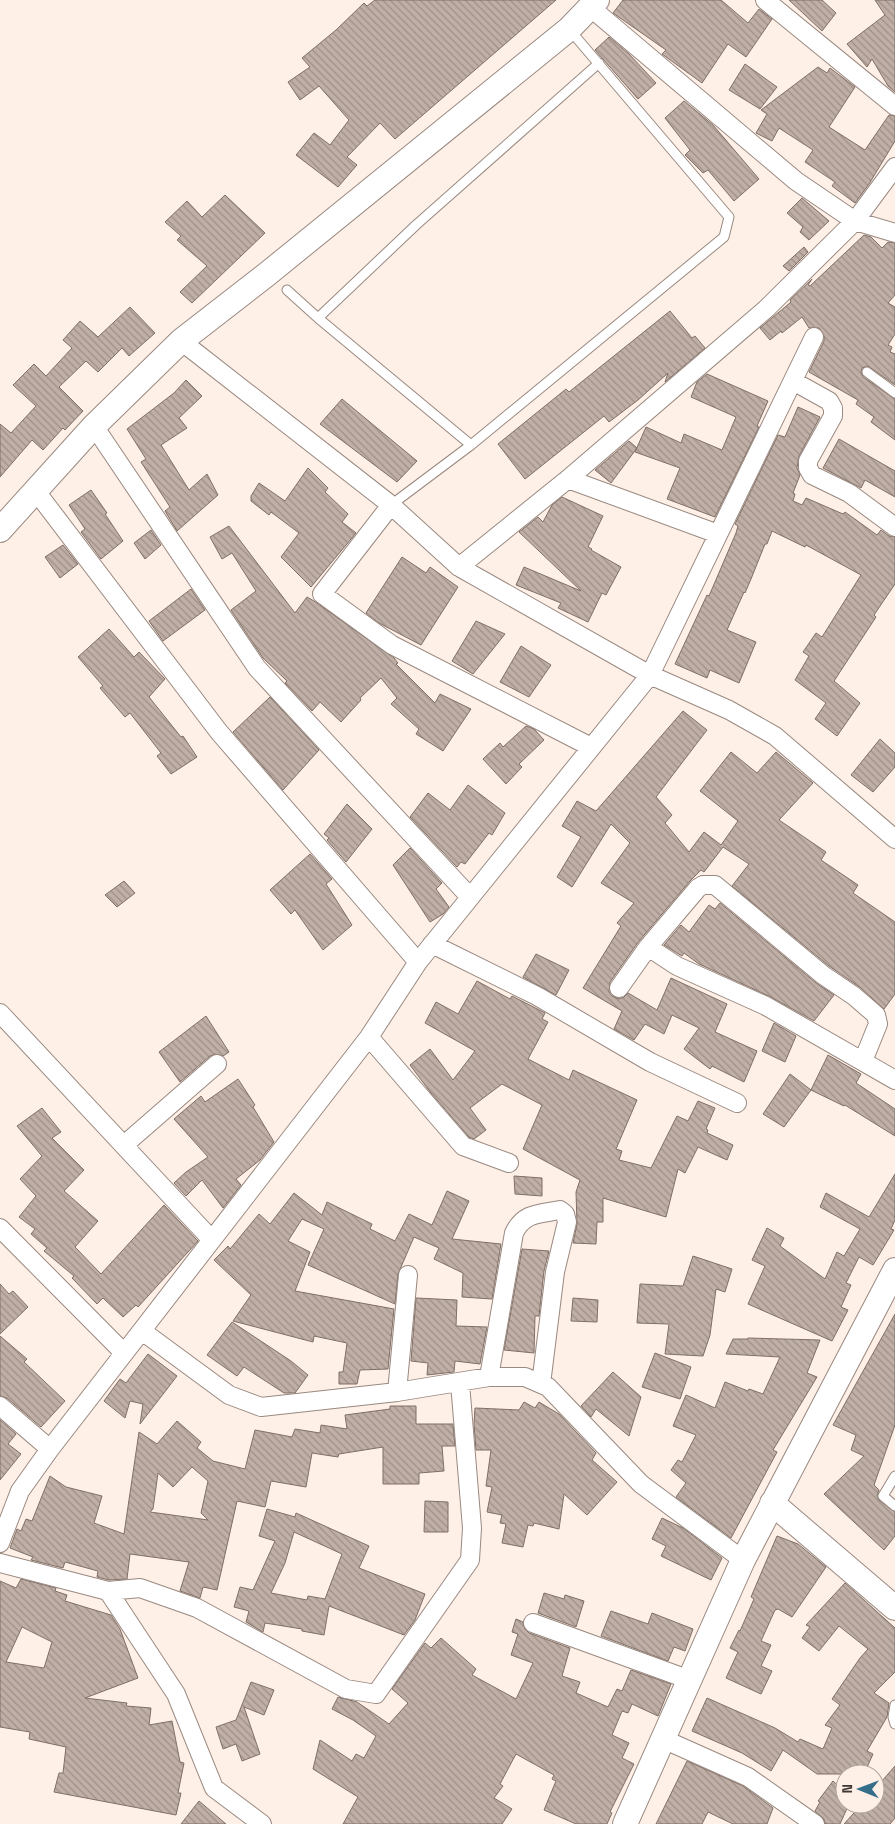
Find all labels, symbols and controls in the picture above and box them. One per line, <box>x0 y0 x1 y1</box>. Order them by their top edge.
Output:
north arrow <box>835 1764 885 1814</box>
text: N <box>838 1784 856 1794</box>

